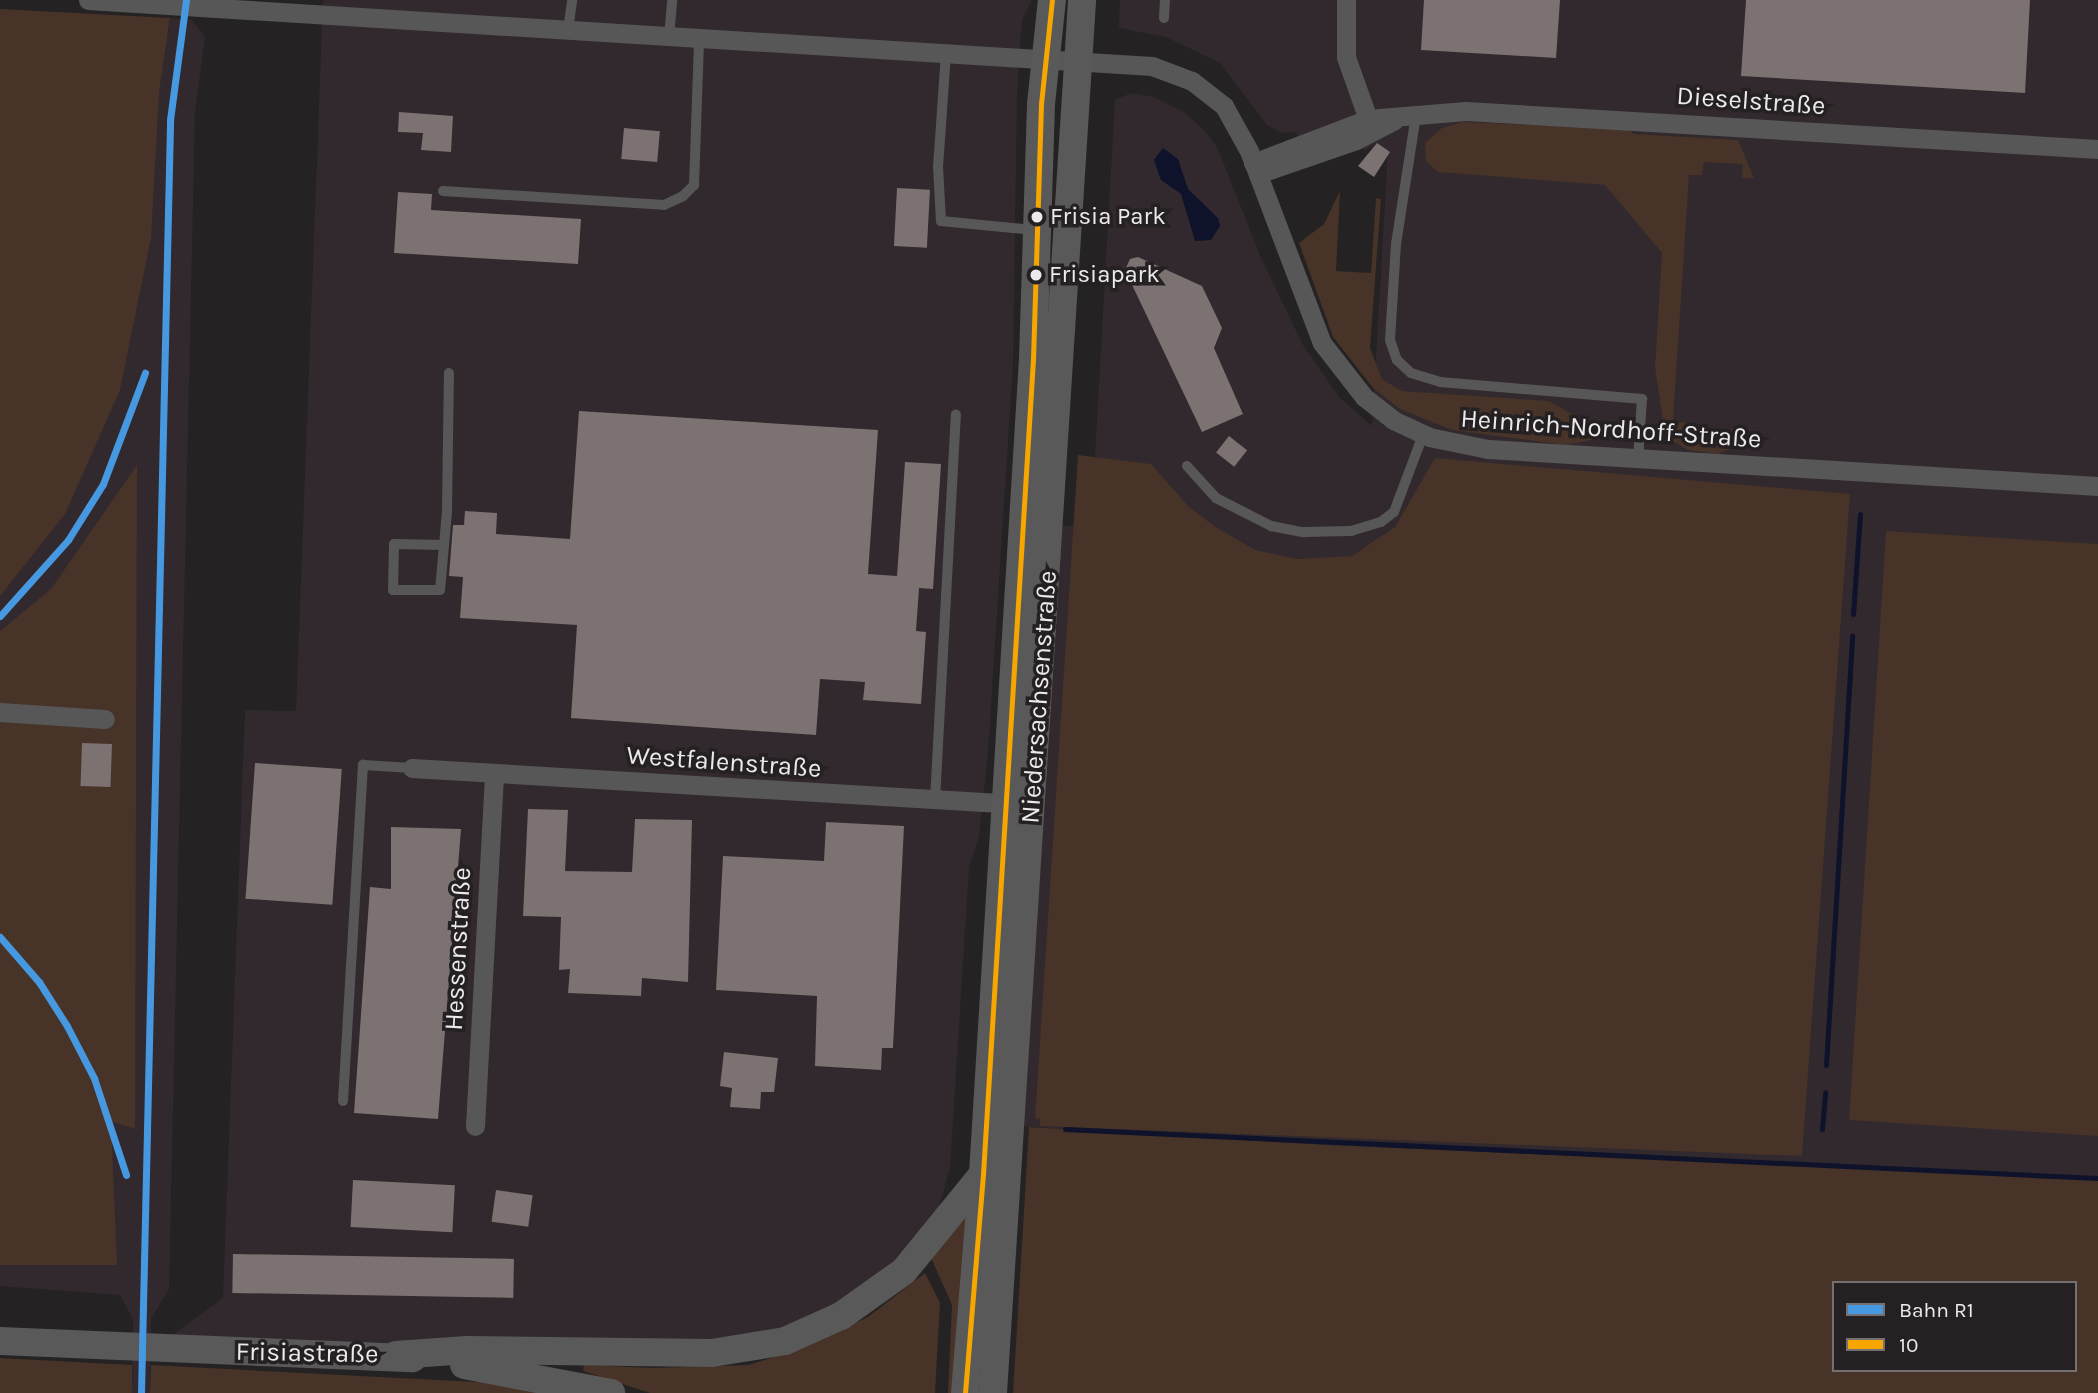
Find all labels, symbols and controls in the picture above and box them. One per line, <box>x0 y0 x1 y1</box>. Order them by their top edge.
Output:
street label: Dieselstraße <box>1676 80 1826 122</box>
place label: Frisia Park <box>1050 203 1166 231</box>
marker: Frisia Park <box>1030 210 1044 224</box>
place label: Frisiapark <box>1049 261 1160 289</box>
marker: Frisiapark <box>1029 268 1043 282</box>
street label: Heinrich-Nordhoff-Straße <box>1460 403 1762 455</box>
street label: Niedersachsenstraße <box>1015 570 1063 824</box>
street label: Westfalenstraße <box>626 740 822 784</box>
street label: Hessenstraße <box>438 867 478 1031</box>
legend <box>1832 1281 2077 1372</box>
text: Bahn R1 <box>1899 1298 1974 1322</box>
text: 10 <box>1899 1333 1918 1357</box>
street label: Frisiastraße <box>235 1336 379 1370</box>

